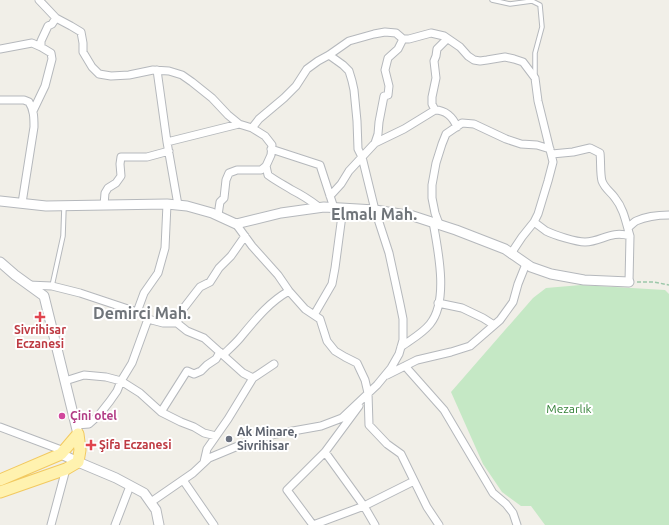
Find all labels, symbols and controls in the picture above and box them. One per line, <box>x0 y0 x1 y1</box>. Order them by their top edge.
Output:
district label: Elmalı Mah. <box>331 205 417 223</box>
district label: Demirci Mah. <box>93 304 191 322</box>
marker: Sivrihisar Eczanesi <box>35 312 45 322</box>
place label: Sivrihisar Eczanesi <box>14 323 66 350</box>
park label: Mezarlık <box>546 402 592 415</box>
place label: Çini otel <box>70 409 117 424</box>
marker: Çini otel <box>57 411 67 421</box>
place label: Ak Minare, Sivrihisar <box>237 425 297 452</box>
marker: Ak Minare, Sivrihisar <box>224 434 234 444</box>
place label: Şifa Eczanesi <box>99 438 172 453</box>
marker: Şifa Eczanesi <box>86 440 96 450</box>

